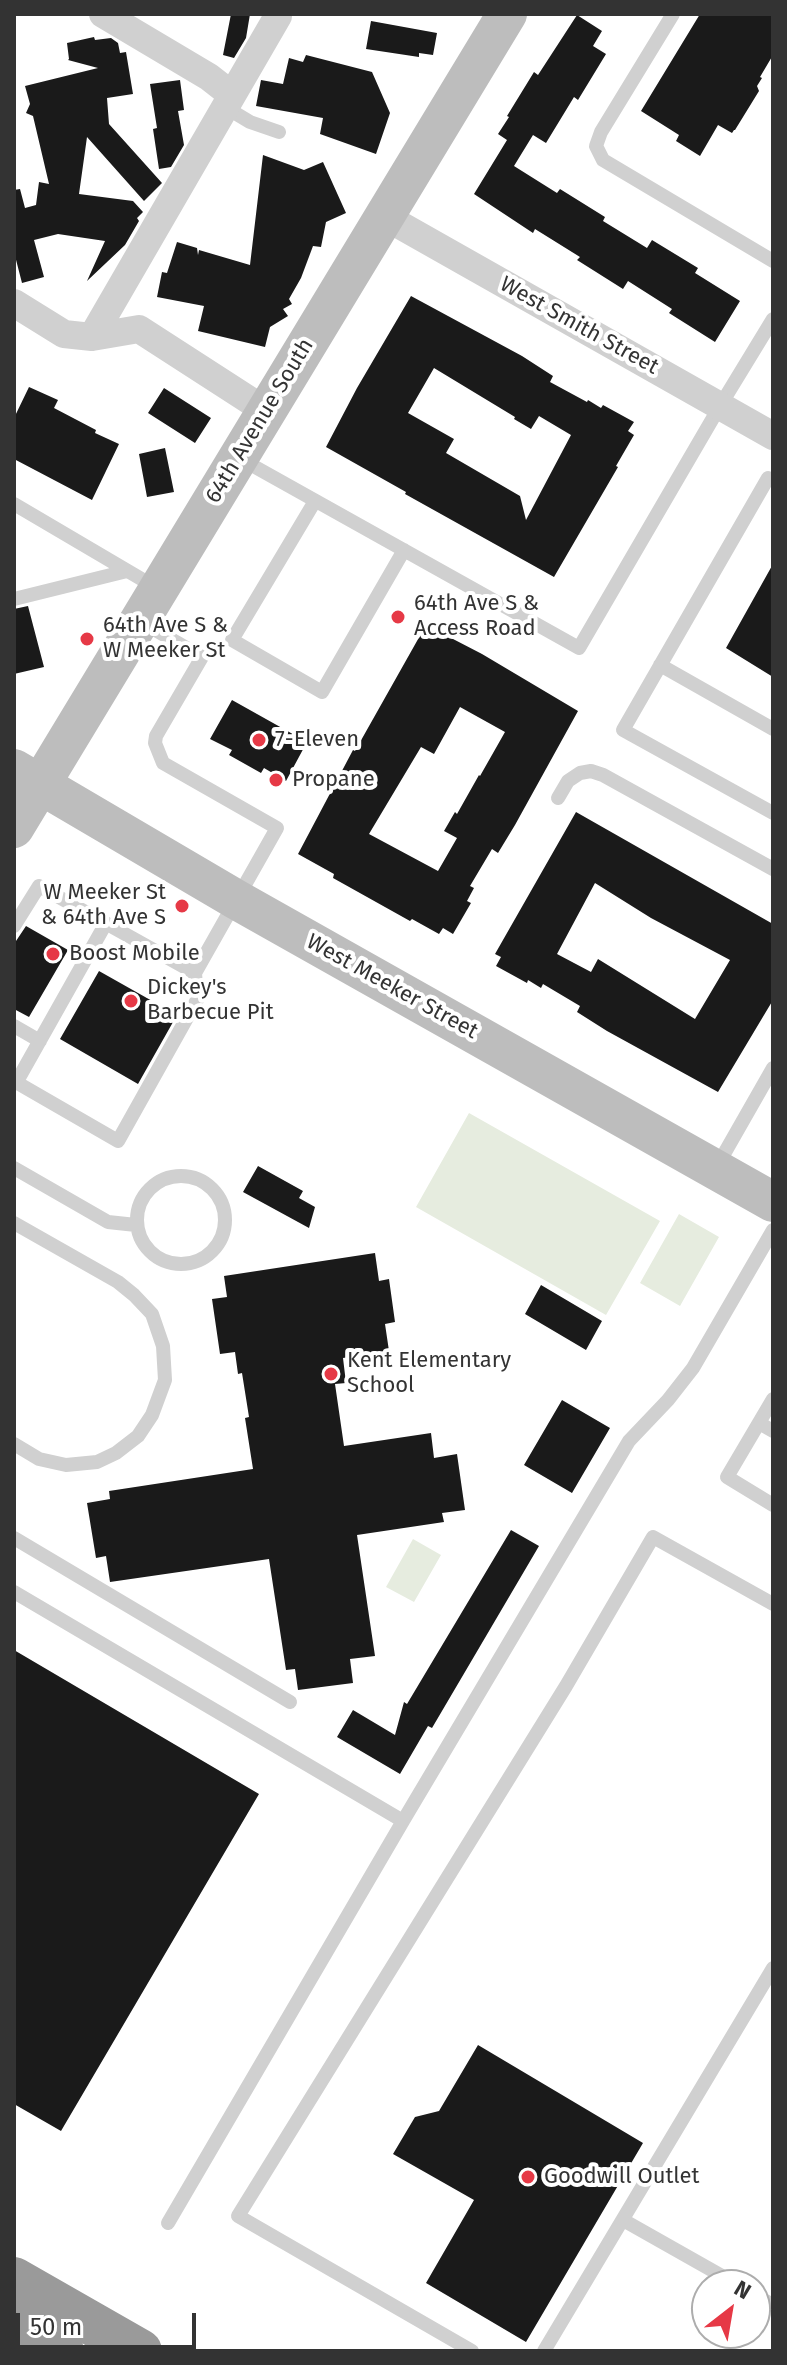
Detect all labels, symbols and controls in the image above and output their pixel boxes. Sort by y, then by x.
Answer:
street label: West Smith Street [495,271,663,381]
street label: 64th Avenue South [200,334,320,508]
place label: 64th Ave S & Access Road [414,591,539,642]
marker: 64th Ave S & Access Road [389,608,407,626]
place label: 64th Ave S & W Meeker St [103,613,228,664]
marker: 64th Ave S & W Meeker St [78,630,96,648]
place label: 7-Eleven [275,727,359,753]
marker: 7-Eleven [250,731,268,749]
place label: Propane [292,767,375,793]
marker: Propane [267,771,285,789]
place label: W Meeker St & 64th Ave S [41,880,166,932]
marker: W Meeker St & 64th Ave S [173,897,191,915]
street label: West Meeker Street [302,929,482,1045]
place label: Boost Mobile [69,941,200,967]
marker: Boost Mobile [44,945,62,963]
place label: Dickey's Barbecue Pit [147,975,274,1026]
marker: Dickey's Barbecue Pit [122,992,140,1010]
place label: Kent Elementary School [347,1348,511,1400]
marker: Kent Elementary School [322,1365,340,1383]
place label: Goodwill Outlet [544,2164,699,2190]
marker: Goodwill Outlet [519,2168,537,2186]
north arrow [691,2269,771,2349]
text: N [729,2274,756,2305]
scale bar [20,2297,200,2347]
text: 50 m [30,2313,82,2341]

